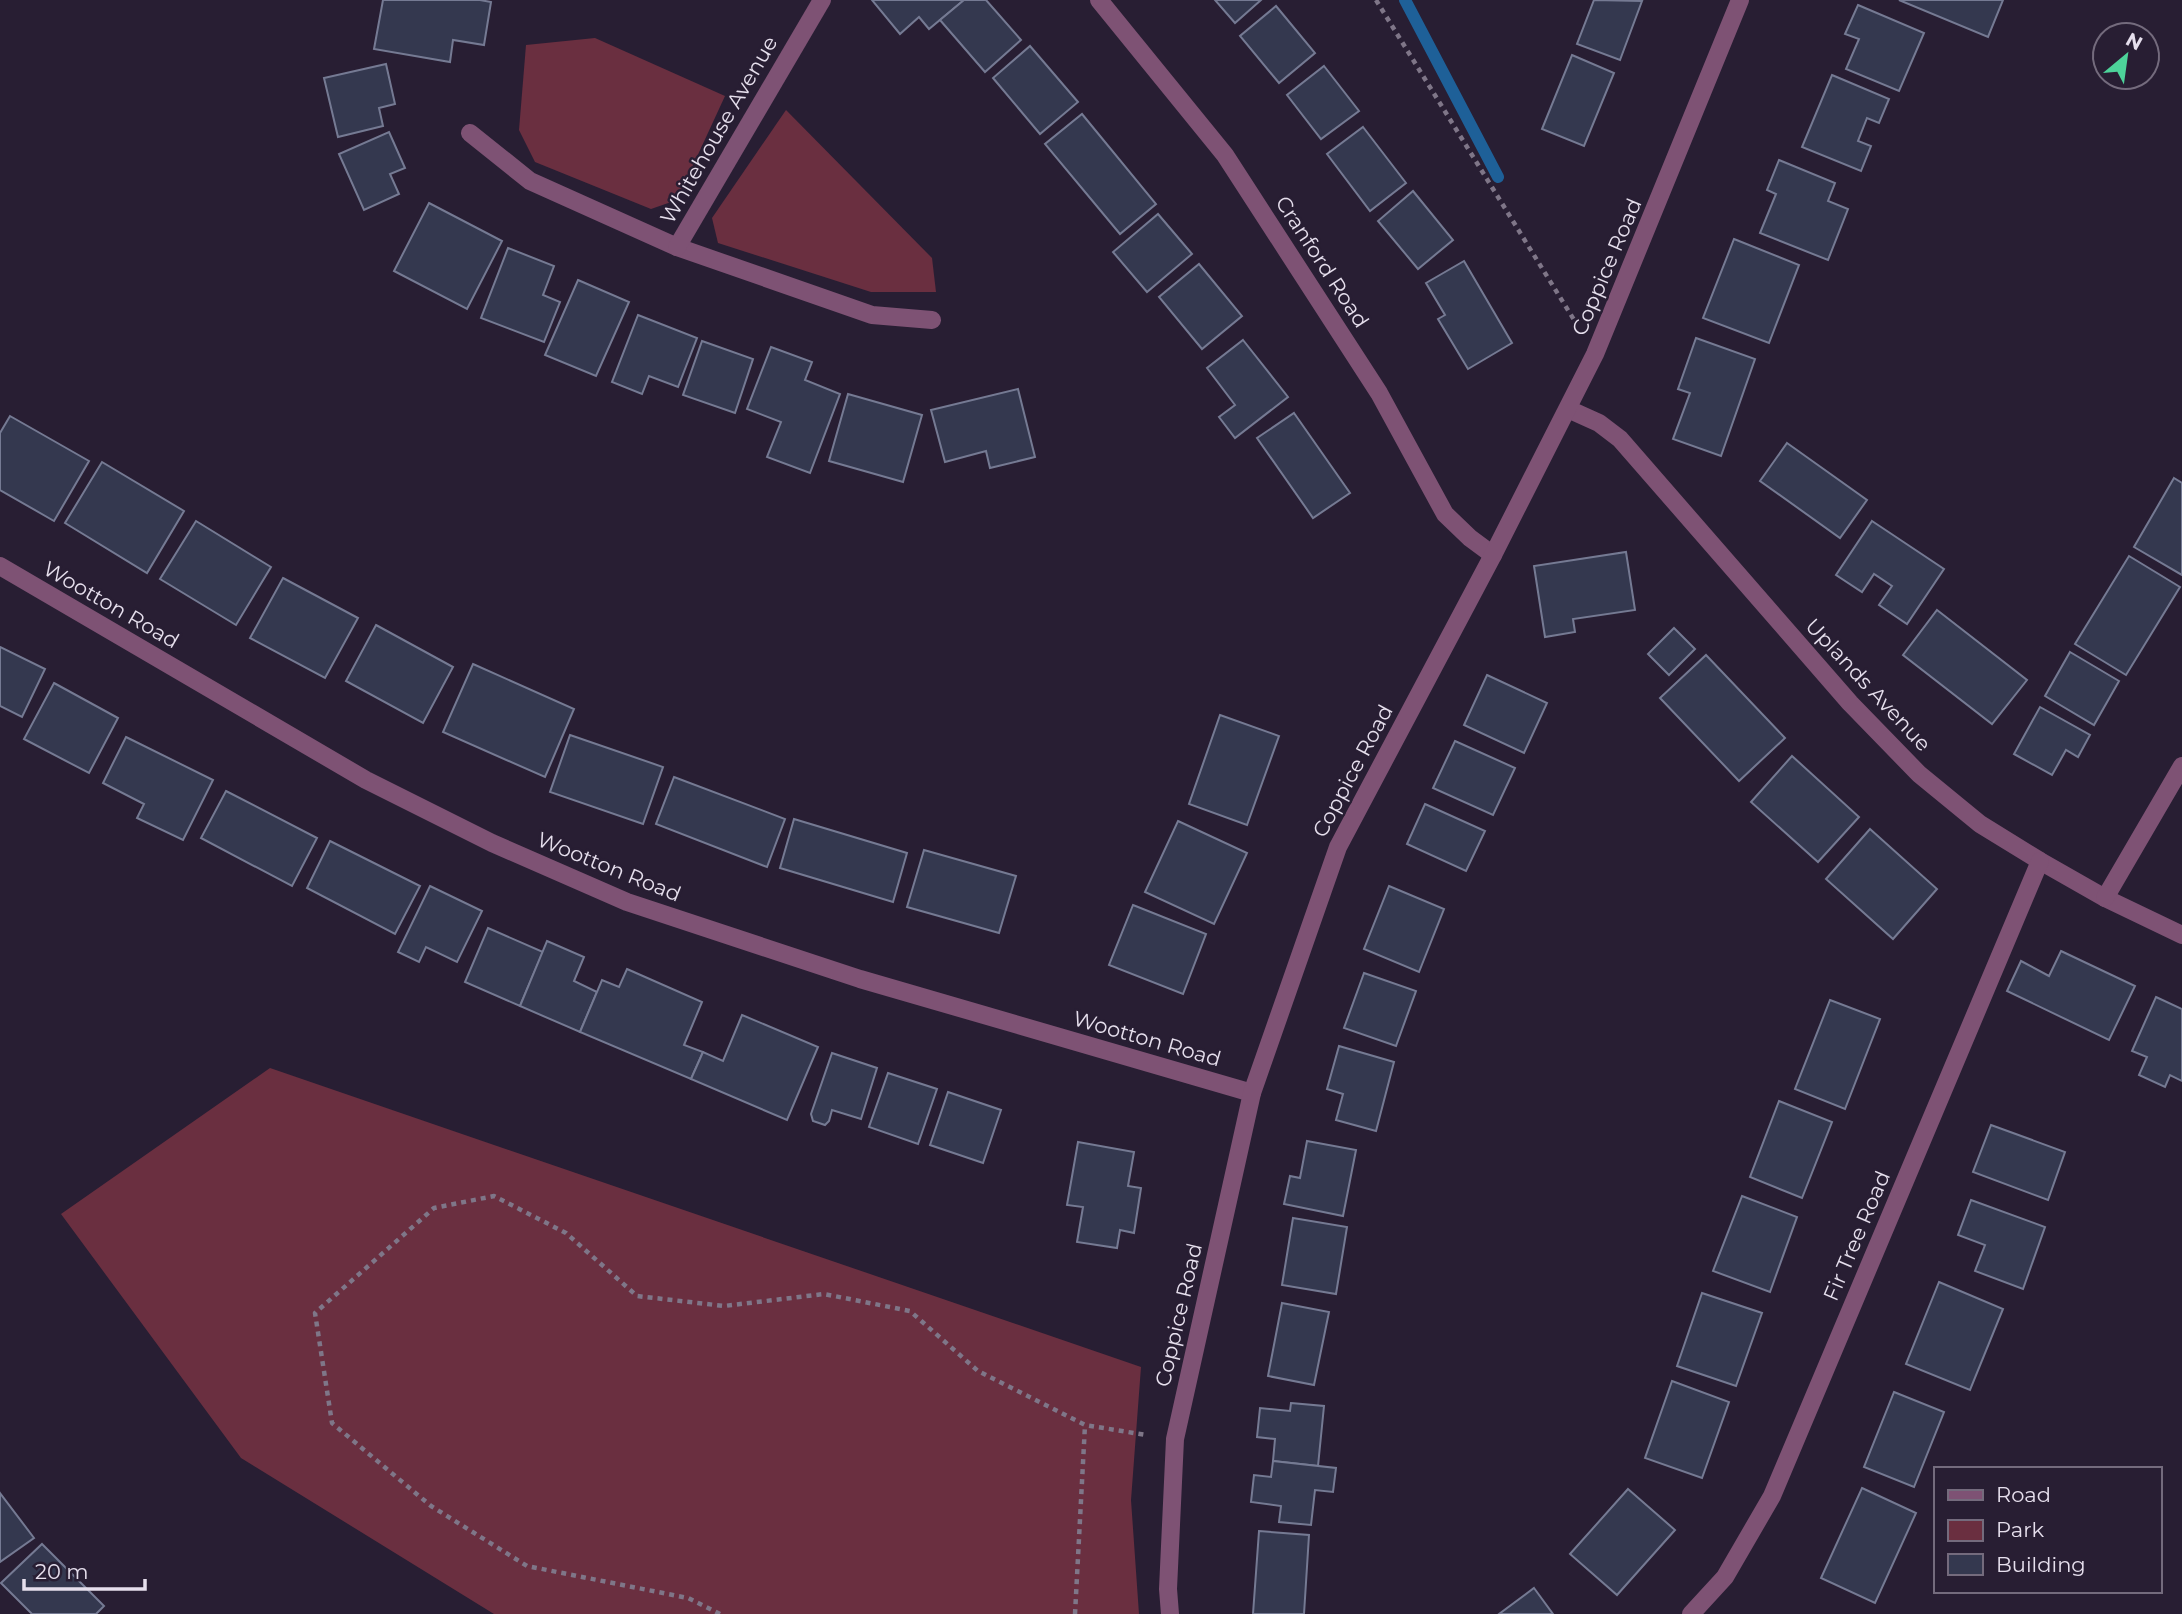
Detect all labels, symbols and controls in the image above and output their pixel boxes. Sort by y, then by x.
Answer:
north arrow [2091,21,2161,91]
text: N [2122,28,2146,55]
street label: Whitehouse Avenue [655,31,783,228]
street label: Cranford Road [1271,191,1374,332]
street label: Coppice Road [1566,195,1647,339]
street label: Wootton Road [39,556,184,654]
street label: Uplands Avenue [1800,613,1936,756]
street label: Coppice Road [1307,700,1398,841]
street label: Wootton Road [534,826,685,907]
street label: Wootton Road [1070,1005,1224,1072]
street label: Fir Tree Road [1818,1167,1895,1304]
street label: Coppice Road [1150,1241,1207,1389]
legend [1934,1467,2161,1593]
text: Road [1996,1482,2051,1507]
text: Park [1996,1517,2044,1542]
scale bar [24,1548,145,1592]
text: Building [1996,1552,2086,1577]
text: 20 m [35,1559,89,1584]

